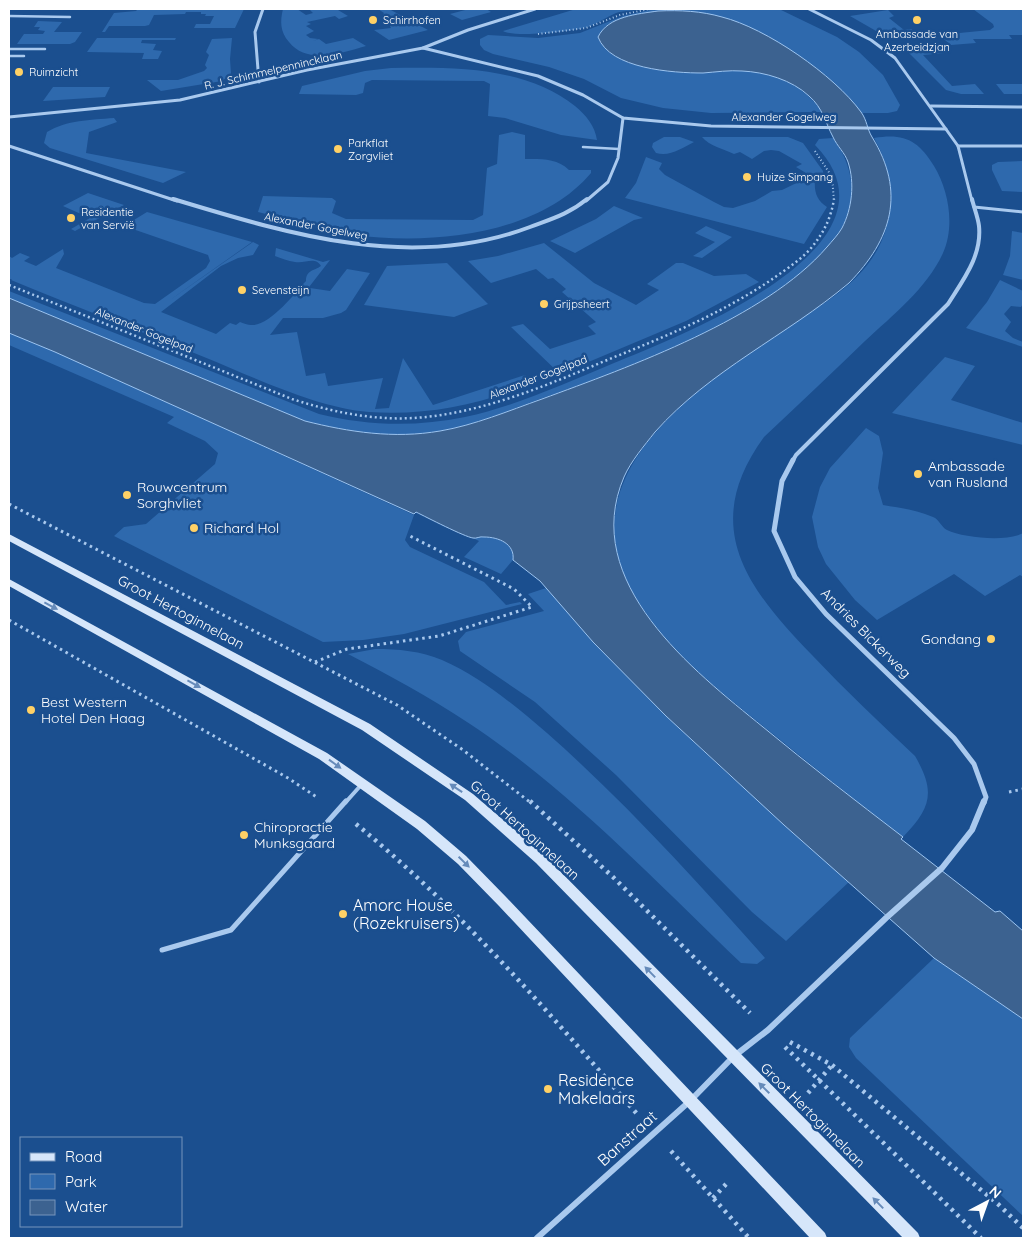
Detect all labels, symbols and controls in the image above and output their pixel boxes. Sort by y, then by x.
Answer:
place label: Schirrhofen [383,13,441,27]
marker: Schirrhofen [367,14,379,26]
marker: Ambassade van Azerbeidzjan [911,14,923,26]
place label: Ambassade van Azerbeidzjan [876,27,958,54]
street label: R. J. Schimmelpennincklaan [203,47,343,93]
place label: Ruimzicht [29,65,78,79]
marker: Ruimzicht [13,66,25,78]
street label: Alexander Gogelweg [732,110,836,124]
place label: Parkflat Zorgvliet [348,136,394,163]
marker: Parkflat Zorgvliet [332,143,344,155]
place label: Huize Simpang [757,170,833,184]
marker: Huize Simpang [741,171,753,183]
place label: Residentie van Servië [81,205,134,232]
street label: Alexander Gogelweg [263,209,369,243]
marker: Residentie van Servië [65,212,77,224]
place label: Sevensteijn [252,283,309,297]
marker: Sevensteijn [236,284,248,296]
place label: Grijpsheert [554,297,610,311]
marker: Grijpsheert [538,298,550,310]
street label: Alexander Gogelpad [93,304,195,356]
street label: Alexander Gogelpad [487,352,589,402]
place label: Ambassade van Rusland [928,457,1008,491]
marker: Ambassade van Rusland [912,468,924,480]
place label: Rouwcentrum Sorghvliet [137,478,227,512]
marker: Rouwcentrum Sorghvliet [121,489,133,501]
place label: Richard Hol [204,519,279,537]
marker: Richard Hol [188,522,200,534]
street label: Groot Hertoginnelaan [114,571,248,653]
street label: Andries Bickerweg [817,584,915,682]
one-way arrow [45,601,58,610]
place label: Gondang [921,630,981,648]
marker: Gondang [985,633,997,645]
one-way arrow [186,680,201,688]
place label: Best Western Hotel Den Haag [41,693,145,727]
marker: Best Western Hotel Den Haag [25,704,37,716]
one-way arrow [328,759,342,769]
street label: Groot Hertoginnelaan [467,776,583,884]
one-way arrow [450,783,463,793]
place label: Chiropractie Munksgaard [254,818,335,852]
marker: Chiropractie Munksgaard [238,829,250,841]
one-way arrow [458,856,470,868]
place label: Amorc House (Rozekruisers) [353,895,459,933]
marker: Amorc House (Rozekruisers) [337,908,349,920]
one-way arrow [644,966,656,978]
street label: Groot Hertoginnelaan [757,1059,869,1171]
place label: Residence Makelaars [558,1070,635,1108]
one-way arrow [758,1082,770,1094]
marker: Residence Makelaars [542,1083,554,1095]
street label: Banstraat [593,1106,661,1170]
legend [20,1137,182,1227]
text: Road [65,1147,102,1166]
text: Park [65,1172,97,1191]
north arrow [962,1177,1012,1227]
text: N [986,1182,1005,1202]
text: Water [65,1197,108,1216]
one-way arrow [872,1198,884,1210]

